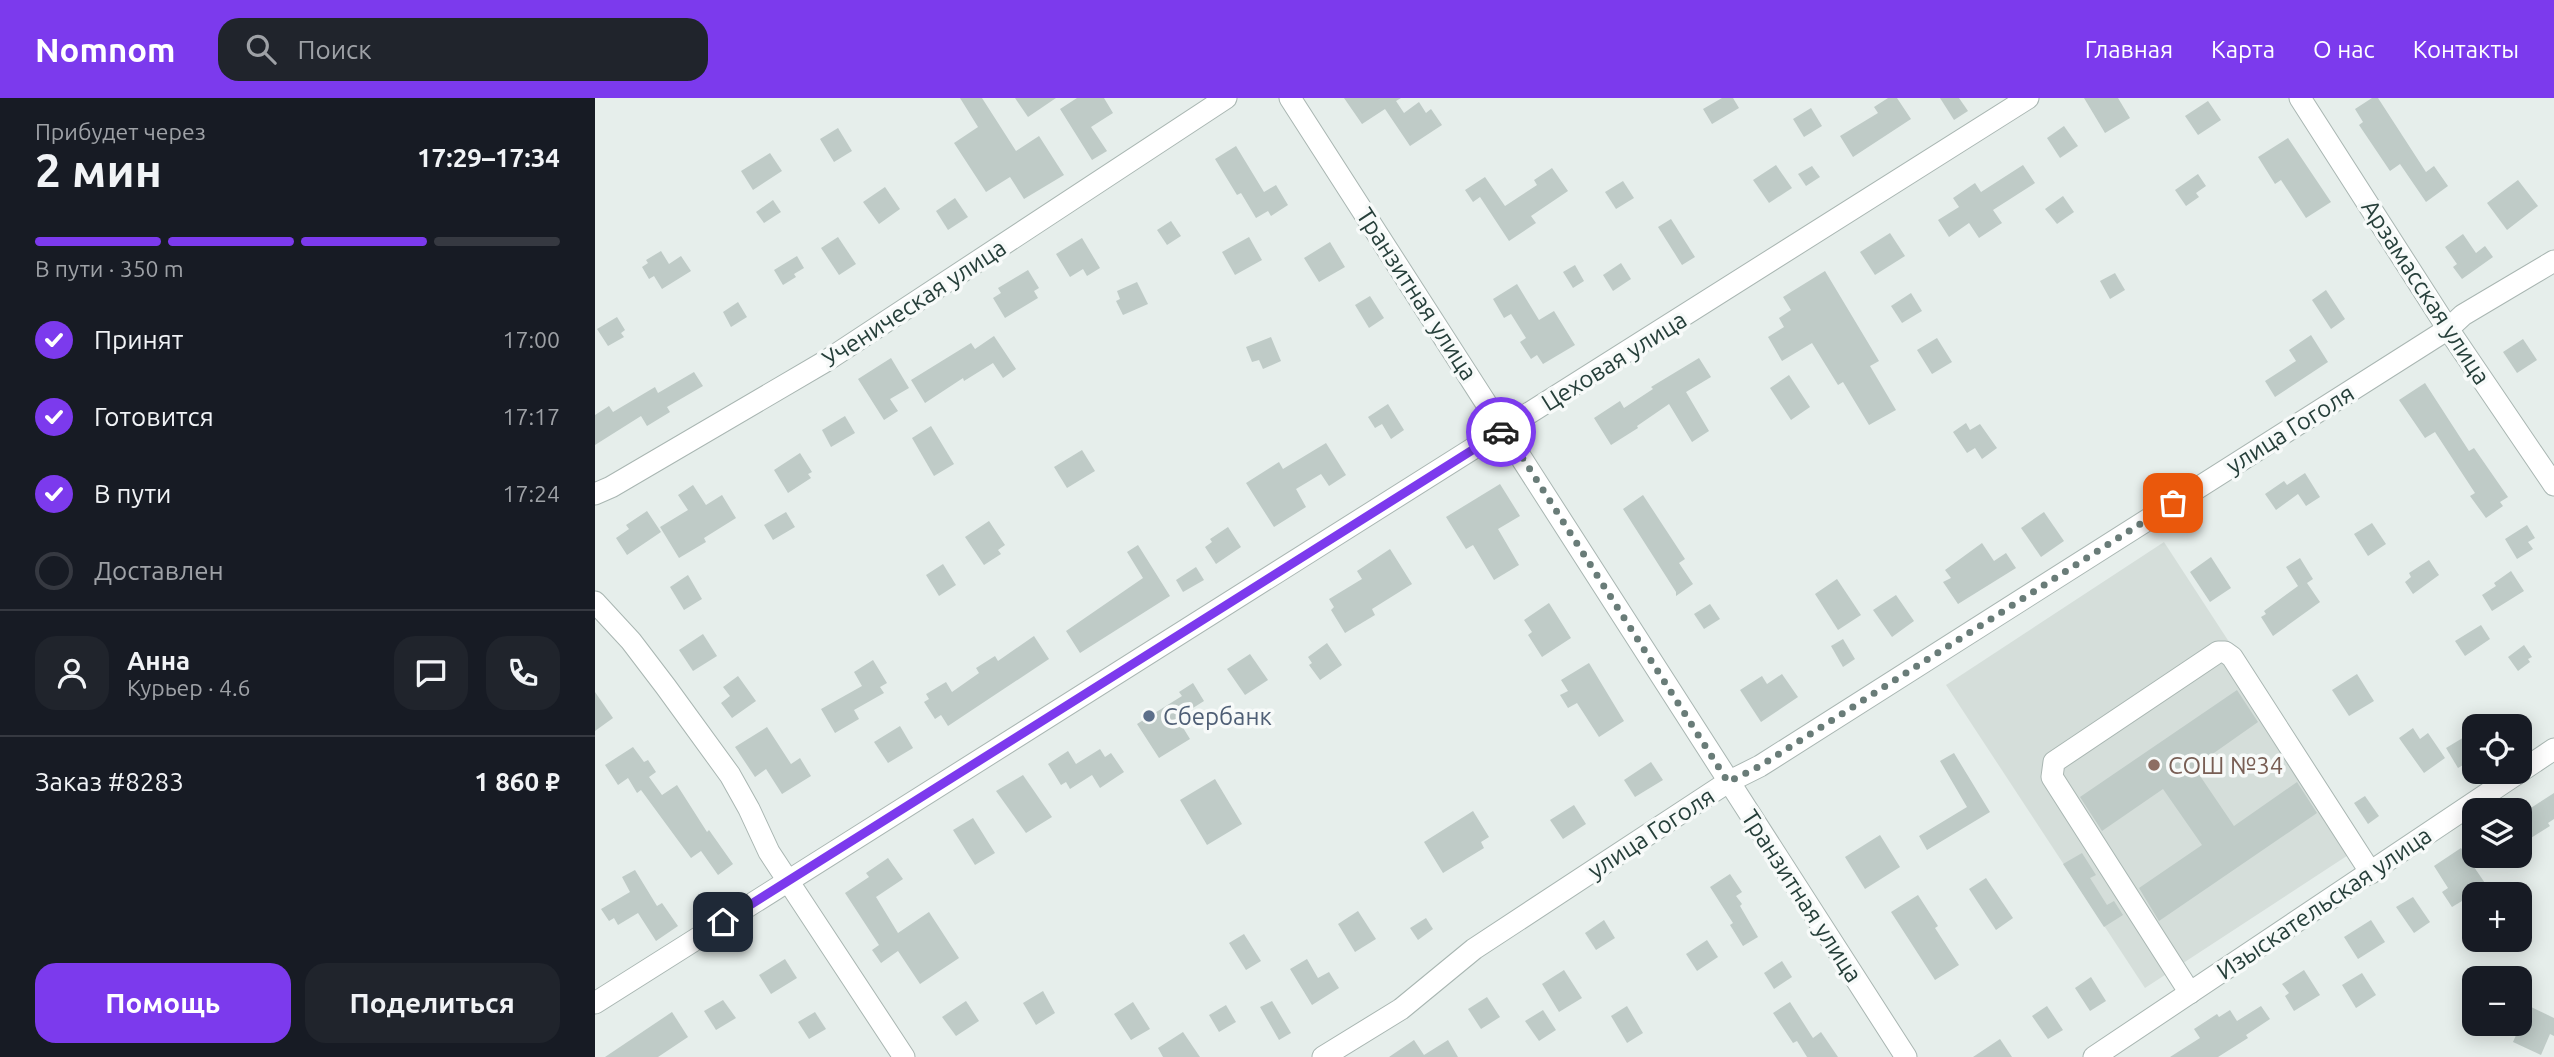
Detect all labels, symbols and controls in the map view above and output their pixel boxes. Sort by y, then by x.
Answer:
search box [218,18,708,81]
icon: search [242,30,280,68]
text: Nomnom [35,31,176,68]
text: Поиск [298,35,372,64]
text: Главная [2085,36,2173,63]
text: Карта [2211,36,2275,63]
text: О нас [2313,36,2375,63]
text: Контакты [2413,36,2519,63]
text: Прибудет через [35,119,206,144]
text: 17:29–17:34 [417,143,560,172]
text: 2 мин [35,144,162,196]
street label: Арзамасская улица [2356,195,2496,389]
street label: Транзитная улица [1351,203,1483,385]
street label: Ученическая улица [817,234,1011,372]
text: В пути · 350 m [35,256,184,281]
street label: Цеховая улица [1537,306,1691,416]
icon: check [35,321,73,359]
text: Принят [94,325,183,354]
text: 17:00 [502,327,560,352]
street label: улица Гоголя [2221,379,2359,479]
courier [1466,397,1536,467]
icon: check [35,398,73,436]
text: Готовится [94,402,214,431]
text: 17:17 [502,404,560,429]
icon: car [1482,413,1520,451]
pin [2143,473,2203,533]
icon: check [35,475,73,513]
text: В пути [94,479,171,508]
text: 17:24 [502,481,560,506]
icon: bag [2154,484,2192,522]
text: Доставлен [94,556,224,585]
button: person [35,636,109,710]
button: chat [394,636,468,710]
button: phone [486,636,560,710]
text: Анна [127,646,190,675]
text: Курьер · 4.6 [127,675,251,700]
place label: Сбербанк [1163,703,1272,730]
marker: Сбербанк [1141,708,1157,724]
map controls [2462,714,2532,1036]
button: locate [2462,714,2532,784]
place label: СОШ №34 [2168,752,2283,779]
marker: СОШ №34 [2146,757,2162,773]
text: Заказ #8283 [35,767,184,796]
text: 1 860 ₽ [474,767,560,796]
street label: улица Гоголя [1583,782,1719,884]
button: layers [2462,798,2532,868]
street label: Транзитная улица [1736,805,1868,987]
street label: Изыскательская улица [2212,821,2436,985]
button: + [2462,882,2532,952]
pin [693,892,753,952]
icon: home [704,903,742,941]
button: Помощь [35,963,291,1043]
button: Поделиться [305,963,560,1043]
button: − [2462,966,2532,1036]

